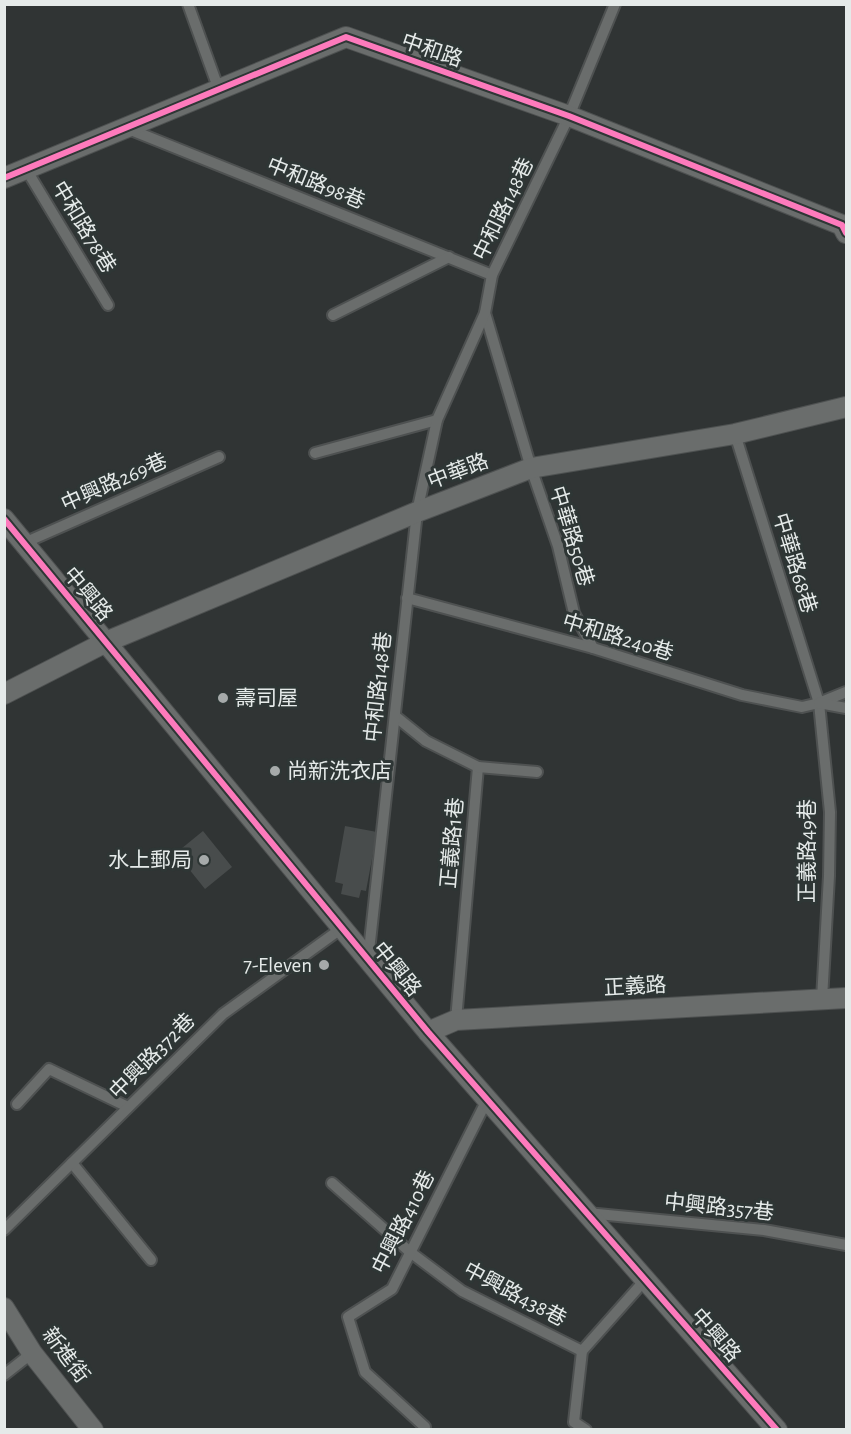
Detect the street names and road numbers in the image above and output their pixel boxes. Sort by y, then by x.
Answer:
street label: 中和路 [399,29,465,71]
street label: 中和路98巷 [264,153,368,213]
street label: 中和路148巷 [469,154,537,264]
street label: 中和路78巷 [48,177,120,277]
street label: 中興路269巷 [58,449,170,515]
street label: 中華路 [425,449,491,493]
street label: 中華路50巷 [546,483,598,589]
street label: 中華路68巷 [769,510,821,616]
street label: 中興路 [59,563,117,625]
street label: 中和路240巷 [560,610,676,664]
street label: 中和路148巷 [361,631,395,743]
street label: 正義路1巷 [437,797,467,889]
street label: 正義路49巷 [796,799,818,903]
street label: 中興路 [369,938,425,1000]
street label: 正義路 [603,973,667,999]
street label: 中興路372巷 [105,1009,199,1103]
street label: 中興路410巷 [368,1167,438,1277]
street label: 中興路357巷 [663,1190,775,1224]
street label: 中興路438巷 [460,1258,570,1330]
street label: 中興路 [687,1304,745,1366]
street label: 新進街 [38,1323,94,1387]

